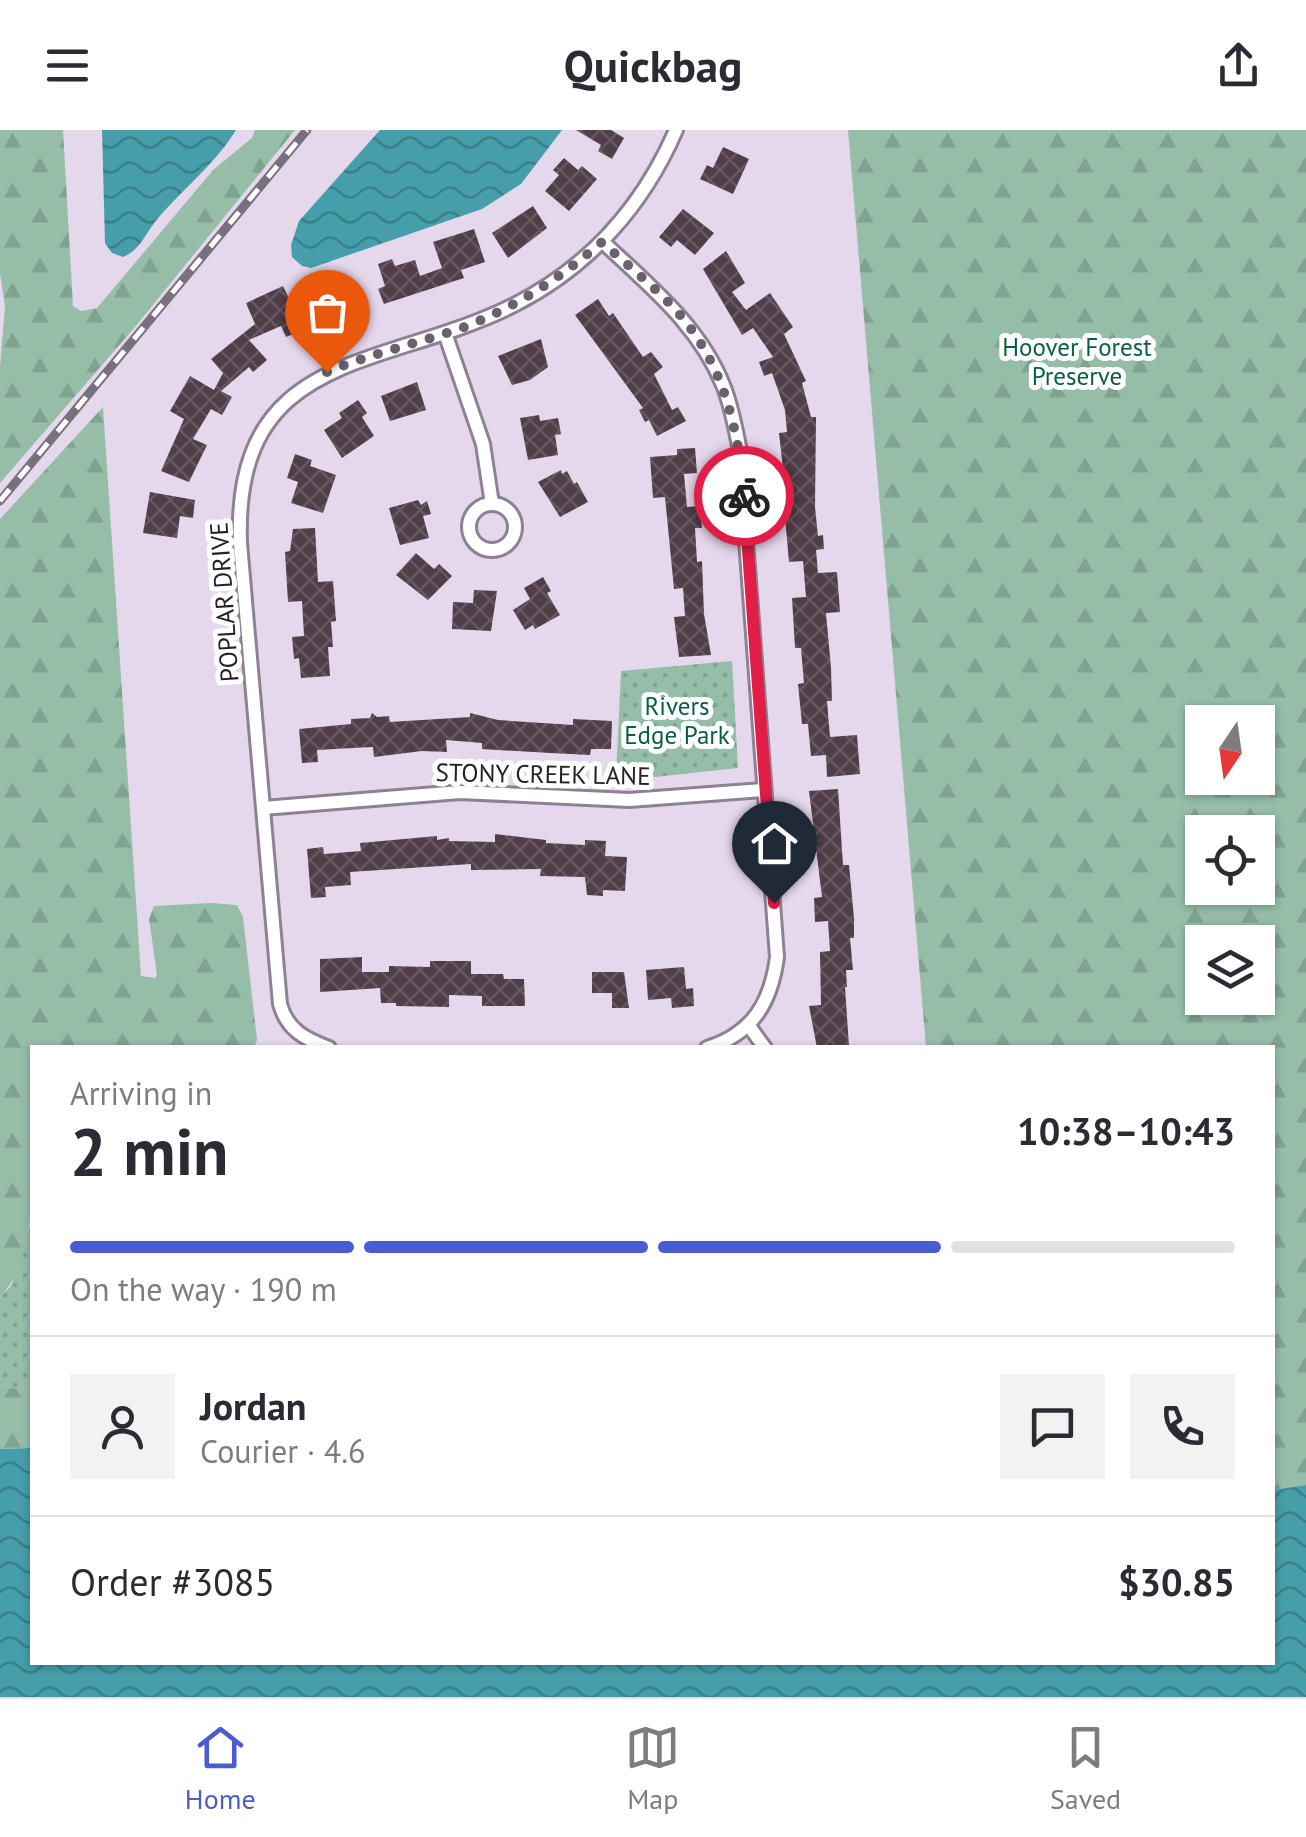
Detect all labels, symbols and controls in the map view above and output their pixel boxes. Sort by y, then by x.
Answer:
text: Quickbag [564,36,742,94]
icon: menu [40,38,95,93]
icon: share [1211,38,1266,93]
pin [285,270,370,373]
icon: bag [300,285,355,340]
park label: Hoover Forest Preserve [1002,331,1152,392]
courier [694,446,794,546]
icon: bike [717,469,772,524]
street label: POPLAR DRIVE [202,521,246,683]
park label: Rivers Edge Park [624,690,730,751]
north arrow [1185,705,1275,795]
map controls [1185,705,1275,1015]
street label: STONY CREEK LANE [435,756,651,792]
pin [732,801,817,904]
button: locate [1185,815,1275,905]
icon: home [747,816,802,871]
button: layers [1185,925,1275,1015]
text: Arriving in [70,1072,212,1114]
text: 10:38–10:43 [1017,1106,1235,1155]
text: 2 min [70,1109,229,1193]
text: On the way · 190 m [70,1268,337,1310]
button: person [70,1374,175,1479]
button: chat [1000,1374,1105,1479]
button: phone [1130,1374,1235,1479]
text: Jordan [200,1381,306,1430]
text: Courier · 4.6 [200,1430,366,1472]
text: Order #3085 [70,1557,275,1606]
text: $30.85 [1118,1557,1235,1606]
tab: Home [185,1720,256,1817]
tab: Map [625,1720,680,1817]
tab: Saved [1050,1720,1121,1817]

